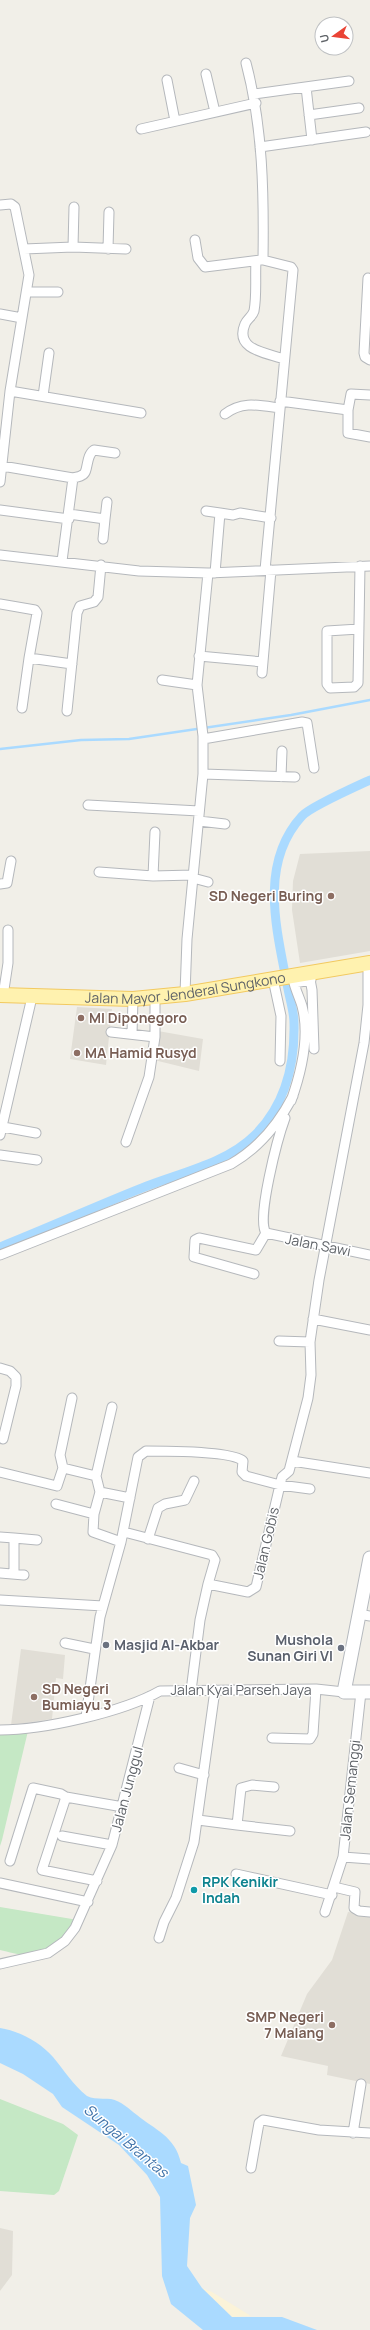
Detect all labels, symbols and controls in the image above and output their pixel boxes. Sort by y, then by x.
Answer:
north arrow [314,16,354,56]
text: U [316,33,332,44]
place label: SD Negeri Buring [209,886,323,905]
marker: SD Negeri Buring [326,891,336,901]
street label: Jalan Mayor Jenderal Sungkono [85,967,287,1008]
place label: MI Diponegoro [89,1008,187,1027]
marker: MI Diponegoro [76,1013,86,1023]
place label: MA Hamid Rusyd [85,1043,197,1062]
marker: MA Hamid Rusyd [72,1048,82,1058]
street label: Jalan Sawi [284,1229,353,1260]
street label: Jalan Gobis [248,1505,283,1581]
place label: Mushola Sunan Giri VI [247,1630,333,1665]
place label: Masjid Al-Akbar [114,1635,220,1654]
marker: Masjid Al-Akbar [101,1640,111,1650]
marker: Mushola Sunan Giri VI [336,1643,346,1653]
place label: SD Negeri Bumiayu 3 [42,1679,111,1714]
street label: Jalan Kyai Parseh Jaya [170,1680,312,1699]
marker: SD Negeri Bumiayu 3 [29,1692,39,1702]
street label: Jalan Semanggi [335,1739,364,1841]
street label: Jalan Junggul [106,1744,147,1834]
place label: RPK Kenikir Indah [202,1872,279,1907]
marker: RPK Kenikir Indah [189,1885,199,1895]
place label: SMP Negeri 7 Malang [246,2007,324,2042]
marker: SMP Negeri 7 Malang [327,2020,337,2030]
water label: Sungai Brantas [80,2099,174,2183]

